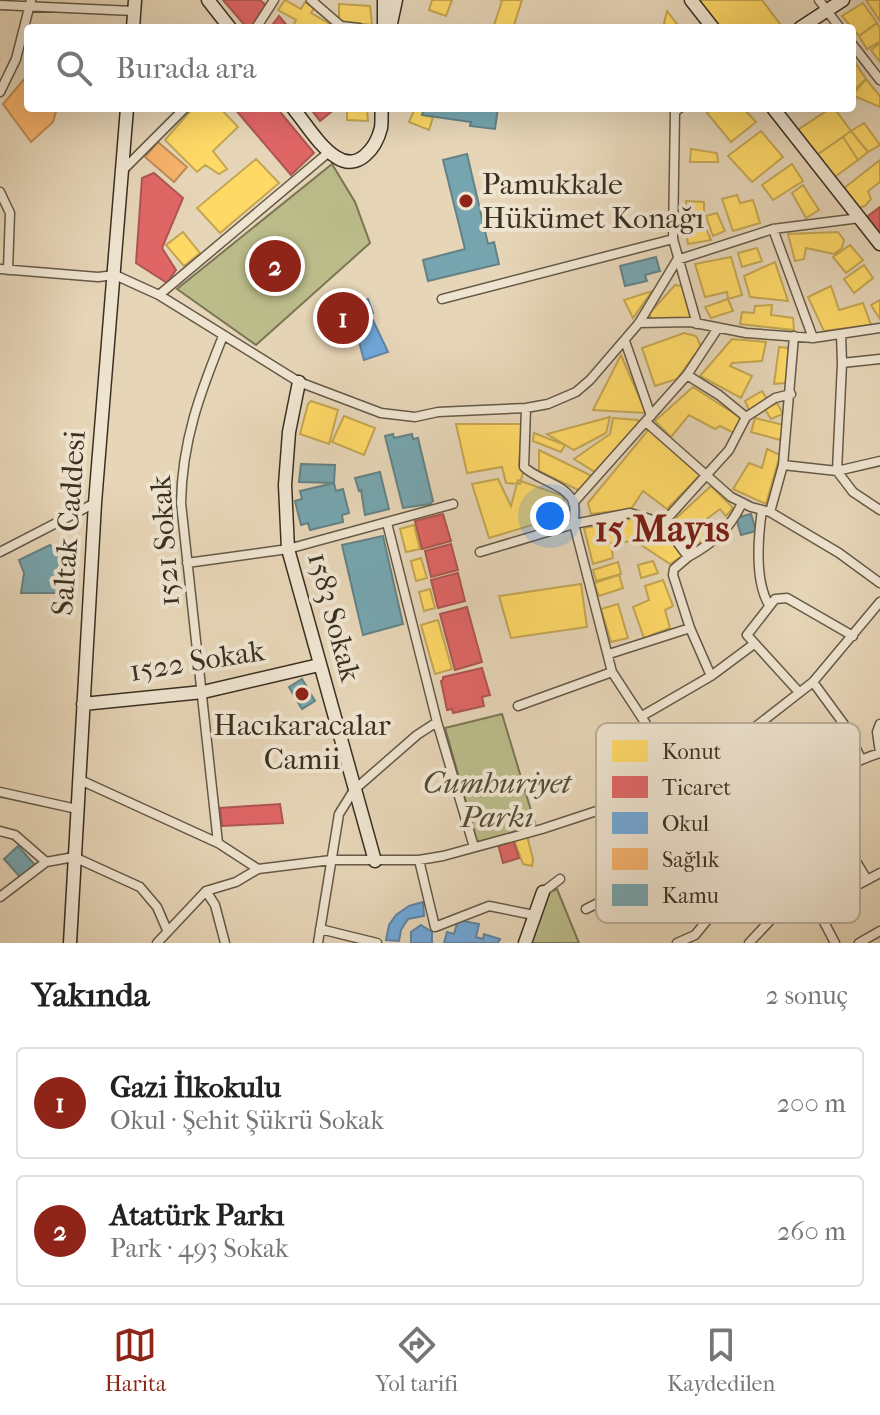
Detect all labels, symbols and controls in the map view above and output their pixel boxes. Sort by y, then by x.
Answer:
search box [24,24,856,112]
icon: search [52,46,96,90]
text: Burada ara [116,51,256,86]
place label: Pamukkale Hükümet Konağı [482,167,704,236]
marker: Pamukkale Hükümet Konağı [457,192,475,210]
pin: 2 [249,236,301,296]
pin: 1 [317,288,369,348]
street label: Saltak Caddesi [45,429,93,617]
street label: 1521 Sokak [143,474,187,608]
your location [530,496,570,536]
district label: 15 Mayıs [594,506,730,551]
street label: 1583 Sokak [300,548,368,686]
street label: 1522 Sokak [127,633,267,689]
marker: Hacıkaracalar Camii [293,685,311,703]
place label: Hacıkaracalar Camii [213,708,391,777]
legend [596,723,860,923]
text: Konut [662,739,722,765]
park label: Cumhuriyet Parkı [423,766,573,835]
text: Ticaret [662,775,731,801]
text: Okul [662,811,709,837]
text: Sağlık [662,847,720,873]
text: Kamu [662,883,719,909]
text: Yakında [32,975,150,1015]
text: 2 sonuç [766,980,848,1011]
text: Gazi İlkokulu [110,1070,281,1105]
text: 1 [55,1088,65,1119]
text: 200 m [777,1088,846,1119]
text: Okul · Şehit Şükrü Sokak [110,1105,384,1136]
text: Atatürk Parkı [110,1198,284,1233]
text: 2 [53,1216,67,1247]
text: 260 m [777,1216,846,1247]
text: Park · 493 Sokak [110,1233,288,1264]
tab: Harita [105,1323,166,1397]
tab: Yol tarifi [376,1323,458,1397]
tab: Kaydedilen [667,1323,775,1397]

